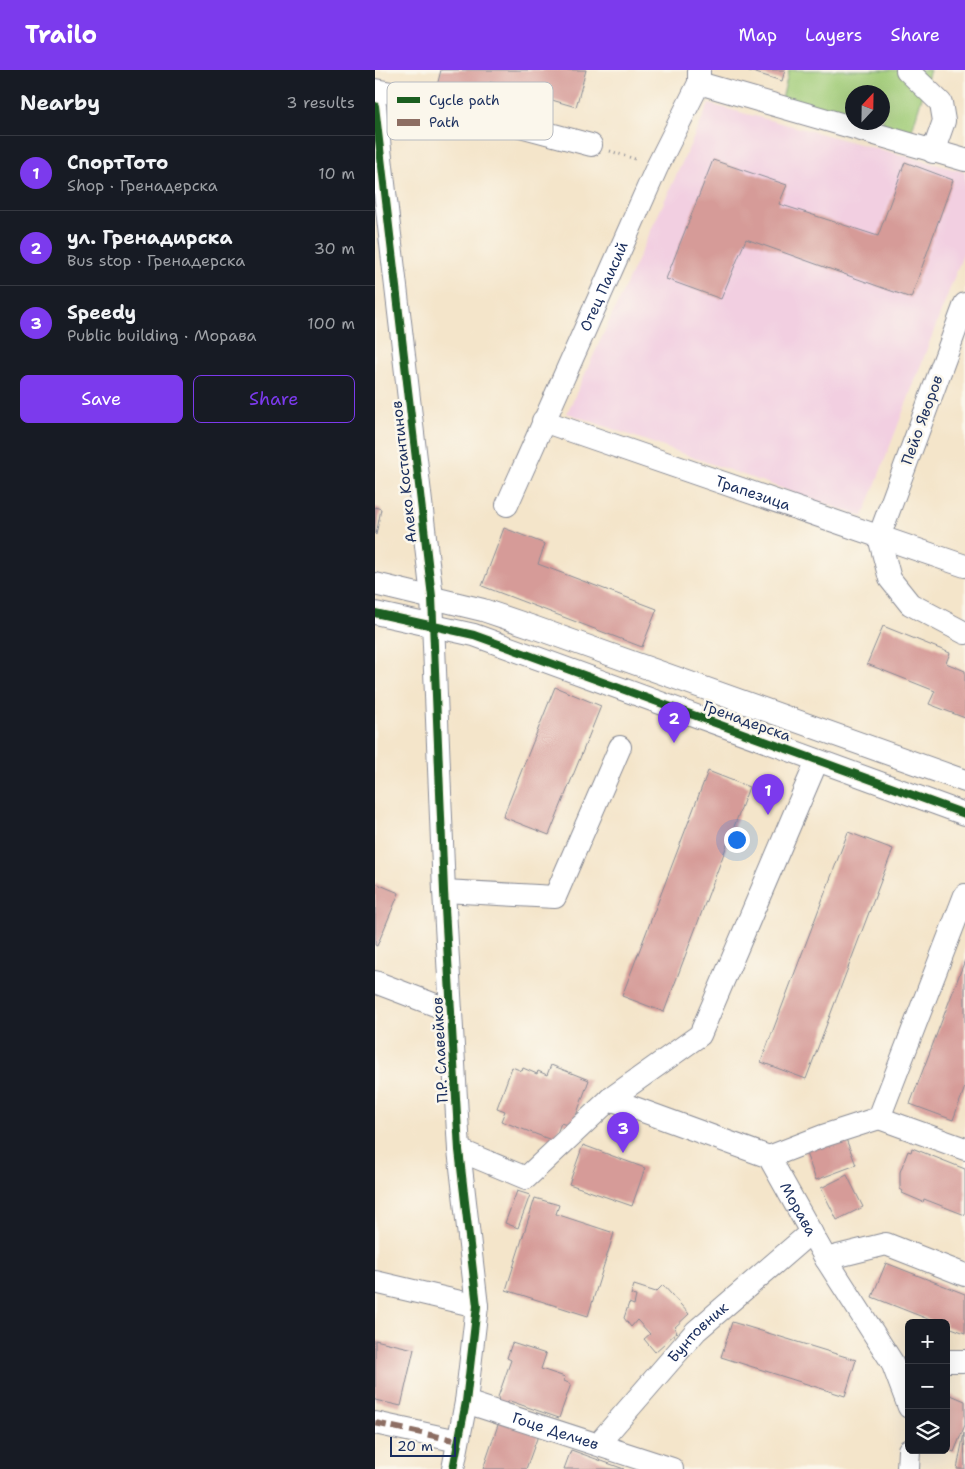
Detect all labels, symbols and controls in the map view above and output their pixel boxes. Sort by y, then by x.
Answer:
text: Trailo [25,19,97,51]
text: Map [739,23,777,47]
text: Layers [805,23,862,47]
text: Share [890,23,940,47]
legend [387,82,553,140]
north arrow [845,85,890,130]
text: Nearby [20,89,100,117]
text: Cycle path [429,91,500,109]
text: 3 results [286,92,355,113]
text: Path [429,113,460,131]
text: СпортТото [67,150,168,175]
text: 1 [32,163,40,184]
text: 10 m [318,163,355,184]
text: Shop · Гренадерска [67,175,218,196]
text: ул. Гренадирска [67,225,232,250]
text: 2 [30,238,42,259]
text: 30 m [314,238,355,259]
street label: Отец Паисий [575,238,633,335]
text: Bus stop · Гренадерска [67,250,245,271]
text: Speedy [67,300,136,325]
text: 3 [30,313,42,334]
text: 100 m [307,313,355,334]
text: Public building · Морава [67,325,257,346]
street label: Пейо Яворов [897,372,947,467]
button: Save [20,375,183,423]
button: Share [193,375,355,423]
street label: Алеко Костантинов [387,400,421,544]
street label: Трапезица [713,471,794,516]
street label: Гренадерска [700,696,794,746]
pin: 2 [658,702,690,743]
pin: 1 [752,774,784,815]
your location [724,827,750,853]
street label: П.Р. Славейков [427,997,453,1103]
pin: 3 [607,1112,639,1153]
street label: Морава [775,1179,822,1240]
street label: Бунтовник [663,1298,732,1367]
map controls [905,1319,950,1454]
button: + [905,1319,950,1364]
button: − [905,1364,950,1409]
street label: Гоце Делчев [510,1408,601,1454]
button: layers [905,1409,950,1454]
scale bar [390,1434,456,1457]
text: 20 m [397,1437,433,1455]

